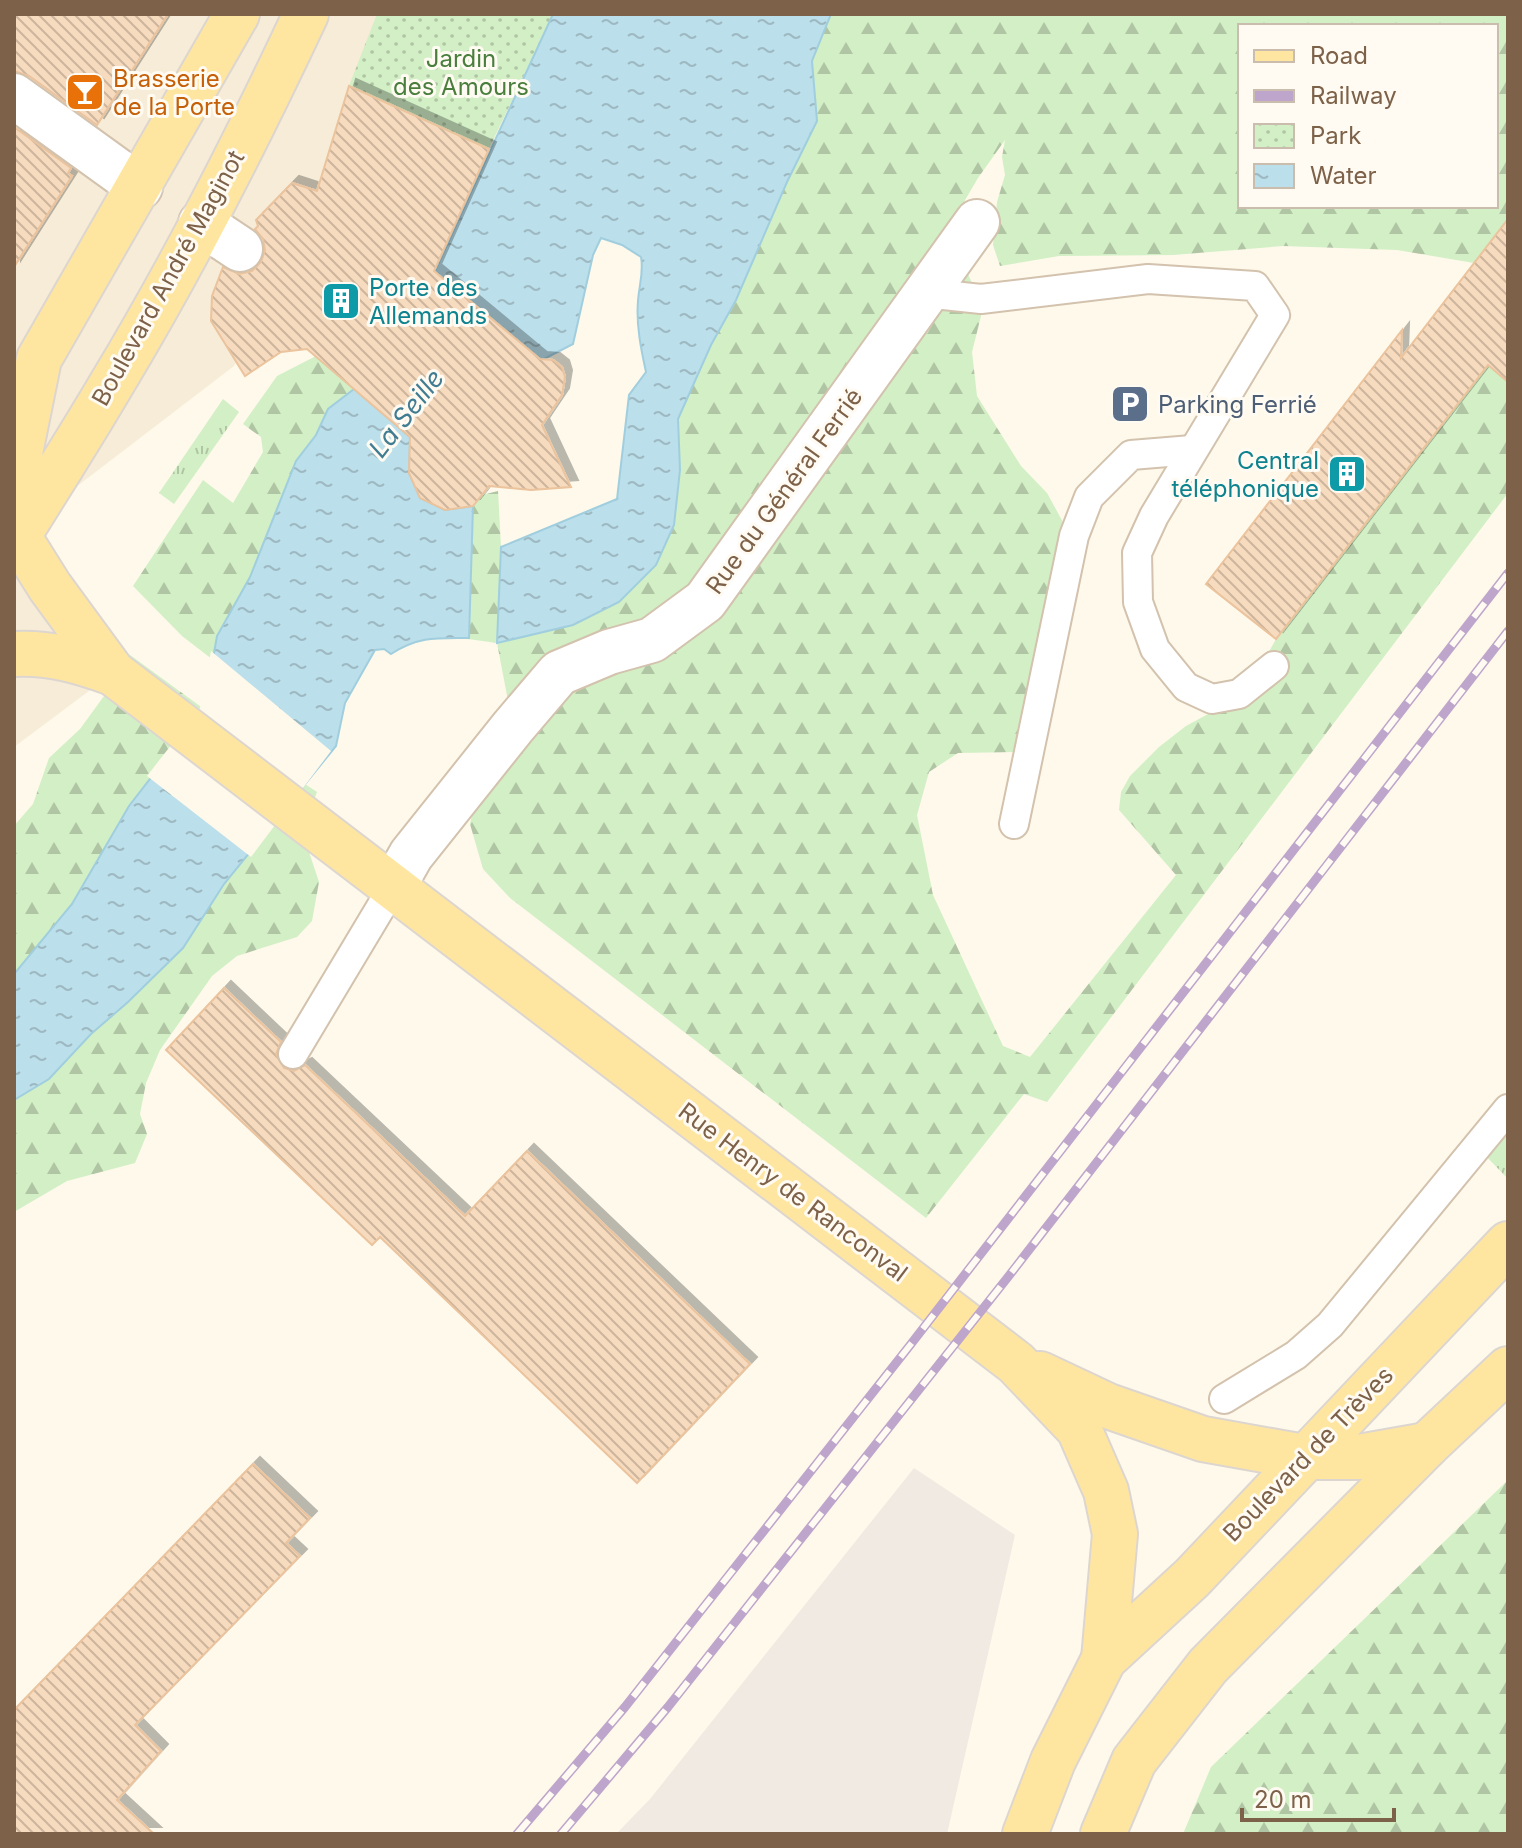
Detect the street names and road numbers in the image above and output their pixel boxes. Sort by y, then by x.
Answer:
street label: Boulevard André Maginot [86,145,250,411]
street label: Rue du Général Ferrié [700,383,868,599]
street label: Rue Henry de Ranconval [673,1096,913,1288]
street label: Boulevard de Trèves [1217,1360,1399,1548]

